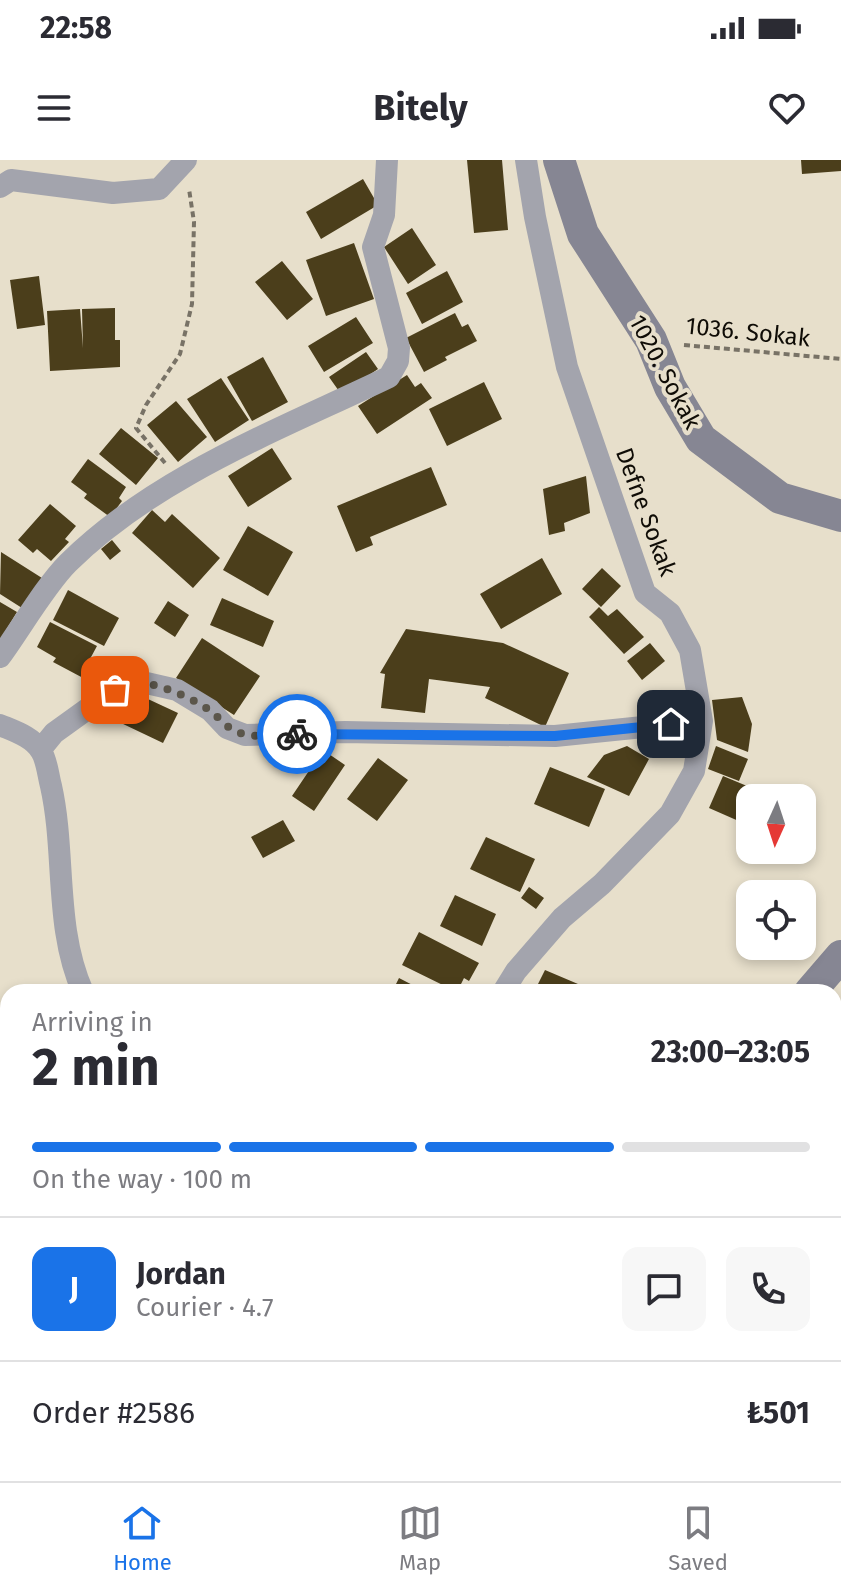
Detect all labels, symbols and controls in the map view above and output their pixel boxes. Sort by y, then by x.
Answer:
text: 22:58 [40,10,112,46]
icon: menu [32,86,76,130]
text: Bitely [373,86,468,130]
icon: heart [765,86,809,130]
street label: 1020. Sokak [623,310,707,434]
street label: 1036. Sokak [684,312,812,353]
street label: Defne Sokak [610,444,682,581]
pin [81,656,149,724]
icon: bag [93,668,137,712]
pin [637,690,705,758]
courier [257,694,337,774]
icon: home [649,702,693,746]
icon: bike [275,712,319,756]
north arrow [736,784,816,864]
map controls [736,784,816,960]
button: locate [736,880,816,960]
text: Arriving in [32,1007,153,1038]
text: 23:00–23:05 [651,1034,810,1070]
text: 2 min [32,1036,160,1099]
text: On the way · 100 m [32,1164,252,1195]
button: chat [622,1247,706,1331]
button: phone [726,1247,810,1331]
text: Jordan [136,1256,226,1292]
text: J [69,1271,79,1307]
text: Courier · 4.7 [136,1292,274,1323]
text: Order #2586 [32,1395,195,1431]
text: ₺501 [746,1395,810,1431]
tab: Home [113,1501,172,1576]
tab: Map [398,1501,442,1576]
tab: Saved [668,1501,728,1576]

